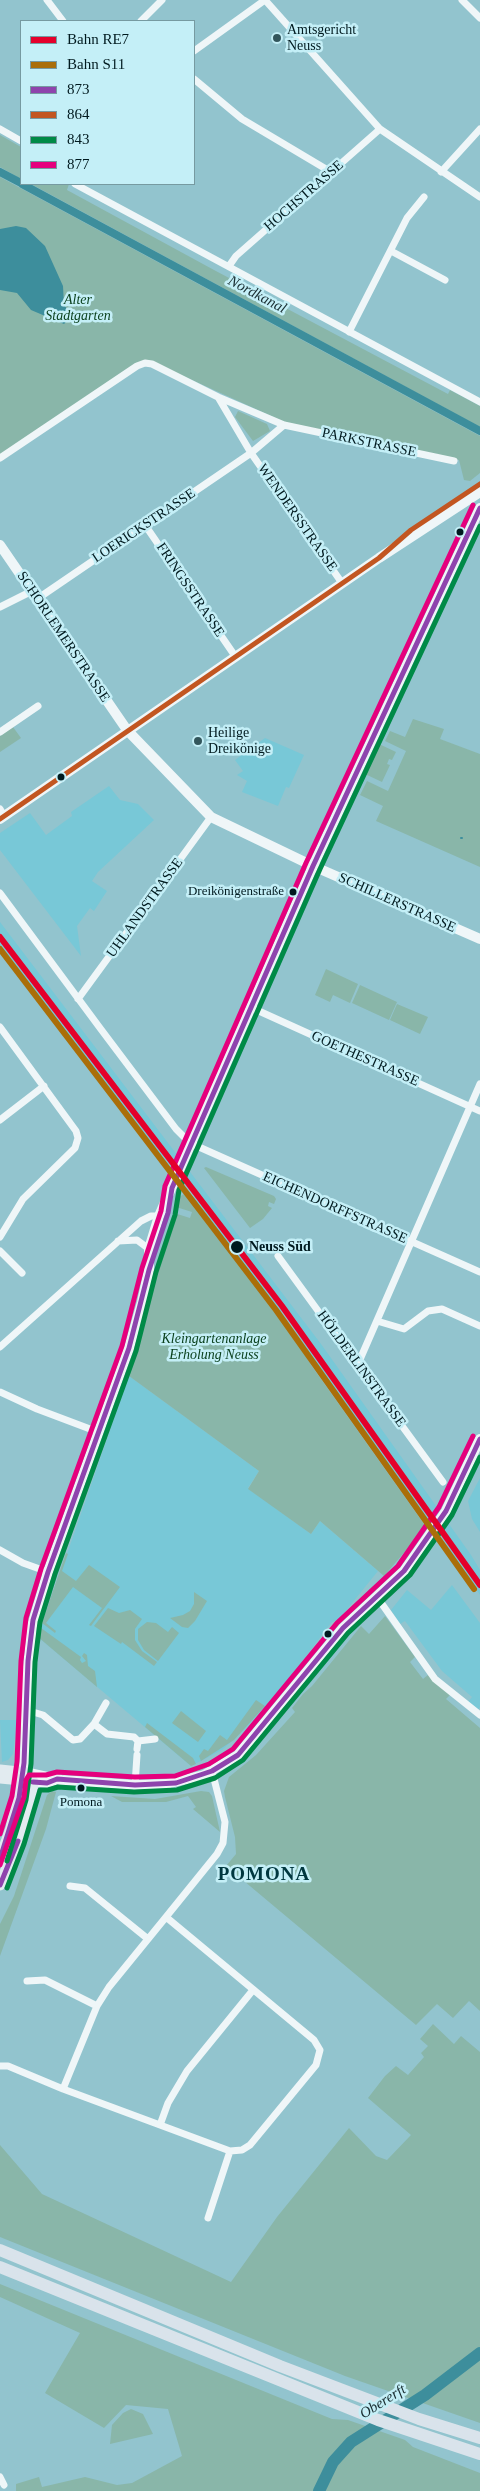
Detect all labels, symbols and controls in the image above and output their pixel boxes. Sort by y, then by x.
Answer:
legend [20,20,195,185]
place label: Amtsgericht Neuss [287,22,356,54]
text: Bahn RE7 [67,31,129,47]
marker: Amtsgericht Neuss [271,32,283,44]
text: Bahn S11 [67,56,125,72]
text: 873 [67,81,90,97]
text: 864 [67,106,90,122]
text: 843 [67,131,90,147]
text: 877 [67,156,90,172]
street label: HOCHSTRASSE [261,157,347,235]
water label: Nordkanal [225,272,289,318]
park label: Alter Stadtgarten [45,292,111,324]
street label: PARKSTRASSE [320,425,418,461]
street label: WENDERSSTRASSE [254,461,340,575]
street label: LOERICKSTRASSE [89,485,199,567]
unlabelled marker [455,527,465,537]
street label: FRINGSSTRASSE [152,540,228,640]
street label: SCHORLEMERSTRASSE [13,568,113,706]
place label: Heilige Dreikönige [208,725,271,758]
marker: Heilige Dreikönige [192,735,204,747]
unlabelled marker [56,772,66,782]
street label: UHLANDSTRASSE [103,855,187,961]
street label: SCHILLERSTRASSE [336,870,458,936]
place label: Dreikönigenstraße [188,884,284,900]
marker: Dreikönigenstraße [288,887,298,897]
street label: GOETHESTRASSE [309,1028,421,1090]
street label: EICHENDORFFSTRASSE [260,1169,410,1247]
marker: Neuss Süd [229,1239,245,1255]
place label: Neuss Süd [249,1239,311,1255]
street label: HÖLDERLINSTRASSE [313,1307,409,1431]
park label: Kleingartenanlage Erholung Neuss [162,1331,266,1364]
unlabelled marker [323,1629,333,1639]
marker: Pomona [76,1783,86,1793]
place label: Pomona [60,1795,102,1811]
district label: POMONA [217,1864,311,1886]
water label: Obererft [357,2381,409,2423]

